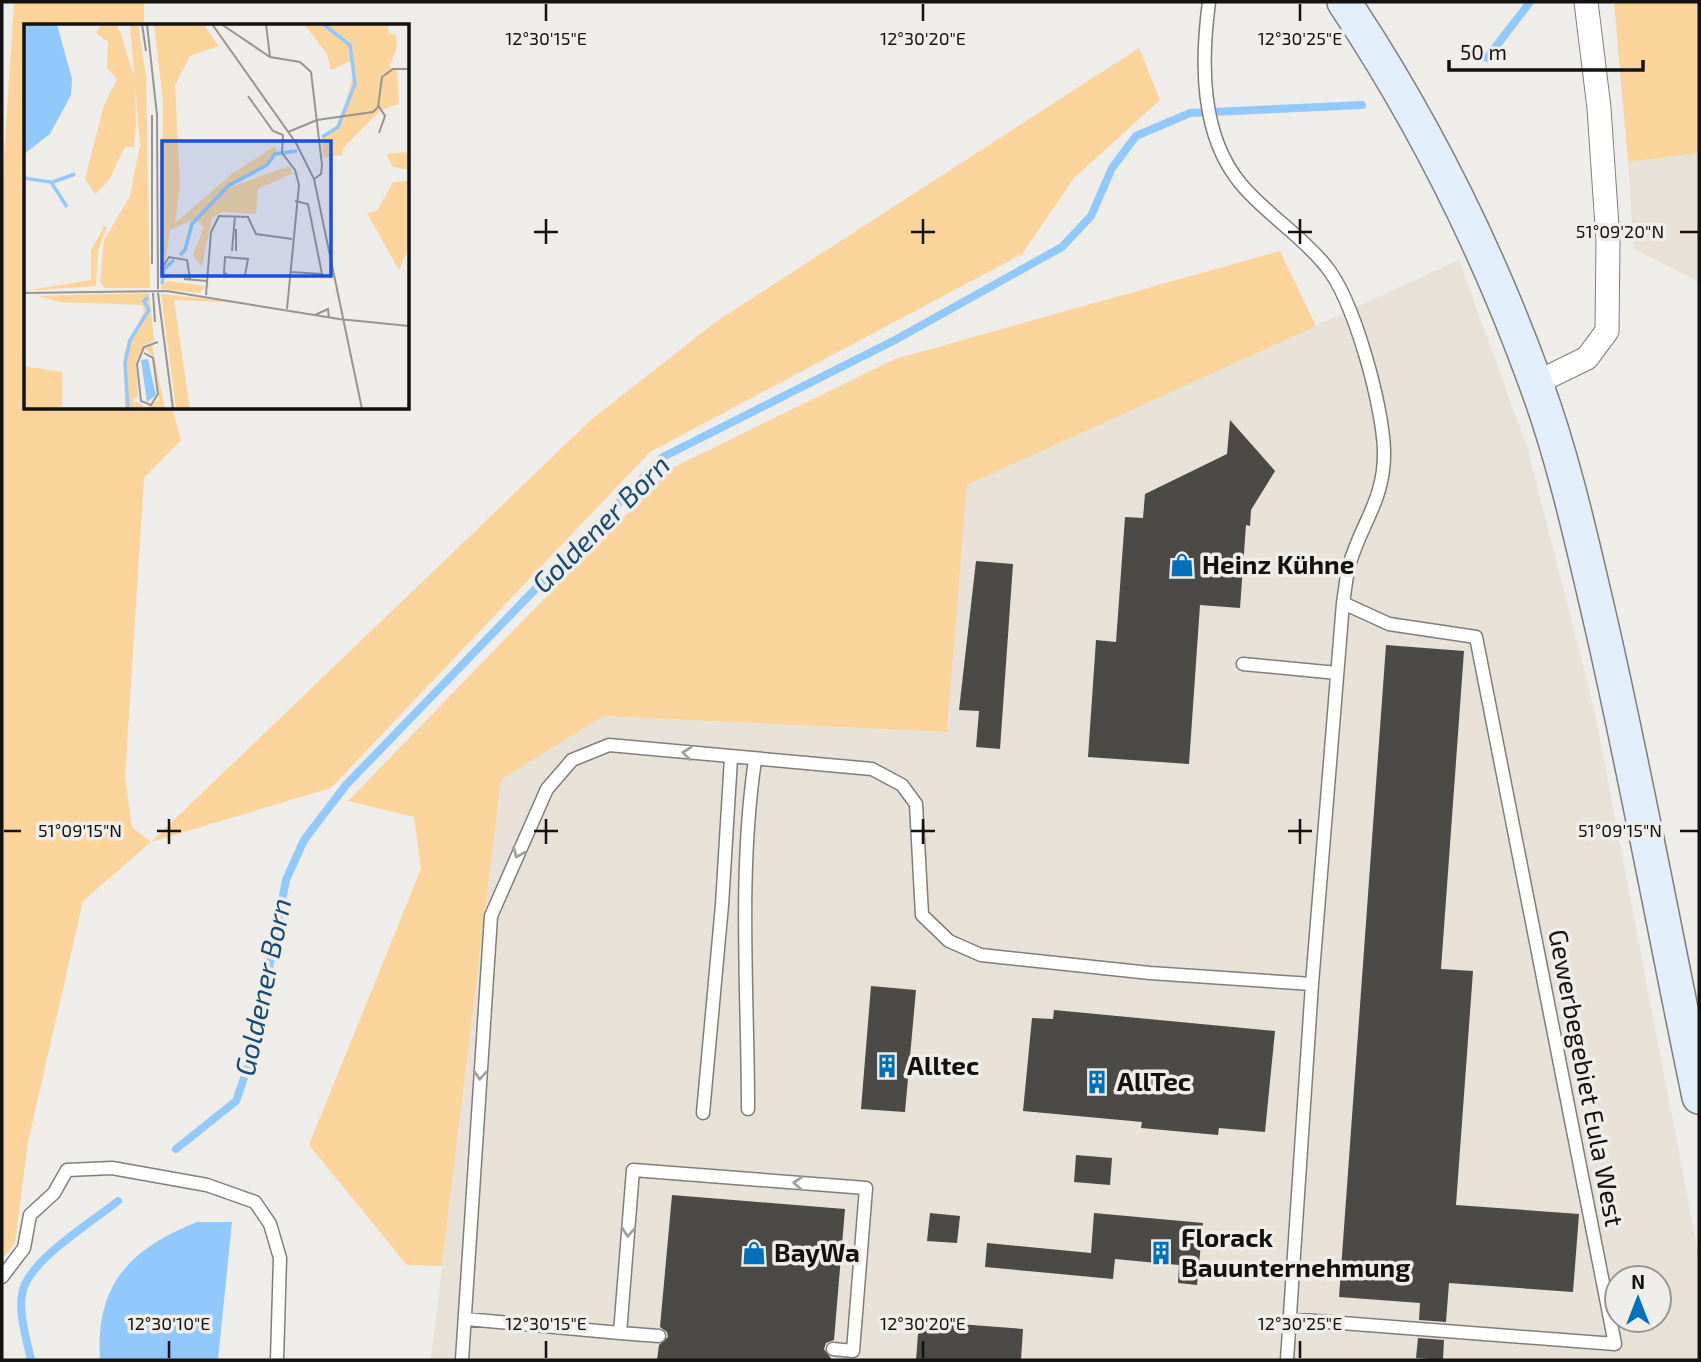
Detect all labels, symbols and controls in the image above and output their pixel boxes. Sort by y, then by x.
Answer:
inset map [24,24,410,410]
text: 12°30'15"E [505,27,587,49]
text: 12°30'20"E [880,27,966,49]
text: 12°30'25"E [1258,27,1342,49]
scale bar [1449,28,1643,72]
text: 50 m [1460,39,1507,64]
text: 51°09'20"N [1576,220,1664,242]
water label: Goldener Born [524,447,676,599]
place label: Heinz Kühne [1202,548,1354,579]
shop icon: Heinz Kühne [1168,551,1196,579]
one-way arrow [681,746,693,761]
text: 51°09'15"N [38,819,122,841]
text: 51°09'15"N [1578,819,1662,841]
one-way arrow [512,846,526,859]
water label: Goldener Born [227,895,297,1079]
street label: Gewerbegebiet Eula West [1543,926,1632,1229]
place label: Alltec [907,1049,979,1080]
building icon: Alltec [873,1052,901,1080]
place label: AllTec [1117,1065,1191,1096]
building icon: AllTec [1083,1068,1111,1096]
one-way arrow [473,1070,488,1081]
one-way arrow [792,1176,803,1191]
place label: Florack Bauunternehmung [1181,1221,1410,1282]
one-way arrow [621,1227,636,1238]
place label: BayWa [774,1236,860,1268]
shop icon: BayWa [740,1239,768,1267]
building icon: Florack Bauunternehmung [1147,1239,1175,1267]
north arrow [1603,1264,1673,1334]
text: N [1631,1270,1645,1293]
text: 12°30'10"E [128,1312,210,1334]
text: 12°30'15"E [505,1312,587,1334]
text: 12°30'20"E [880,1312,966,1334]
text: 12°30'25"E [1258,1312,1342,1334]

